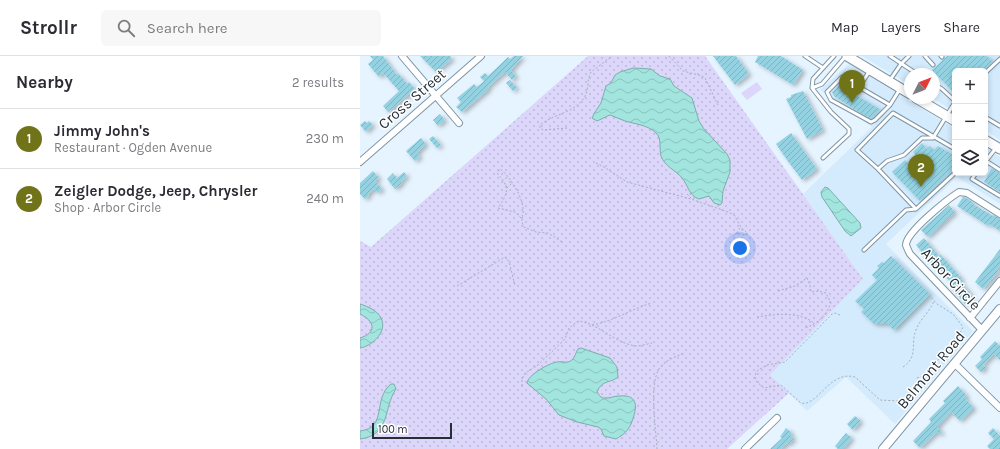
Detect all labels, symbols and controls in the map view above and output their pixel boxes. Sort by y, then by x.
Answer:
search box [101,10,381,46]
text: Strollr [20,17,77,39]
icon: search [115,17,137,39]
text: Search here [147,19,228,37]
text: Map [831,19,859,36]
text: Layers [881,19,921,36]
text: Share [943,19,980,36]
street label: Cross Street [375,65,450,133]
north arrow [904,68,940,104]
map controls [952,68,988,176]
button: + [952,68,988,104]
pin: 1 [839,70,865,103]
text: Nearby [16,72,73,92]
text: 2 results [292,75,344,90]
button: − [952,104,988,140]
text: Jimmy John's [54,122,150,140]
text: 1 [27,131,31,146]
text: 230 m [306,131,344,146]
text: Restaurant · Ogden Avenue [54,140,212,155]
button: layers [952,140,988,176]
pin: 2 [908,154,934,187]
text: Zeigler Dodge, Jeep, Chrysler [54,182,257,200]
text: 2 [25,191,33,206]
text: 240 m [306,191,344,206]
text: Shop · Arbor Circle [54,200,161,215]
your location [730,238,750,258]
street label: Arbor Circle [918,244,984,314]
street label: Belmont Road [893,327,969,413]
scale bar [372,421,452,440]
text: 100 m [378,423,408,436]

